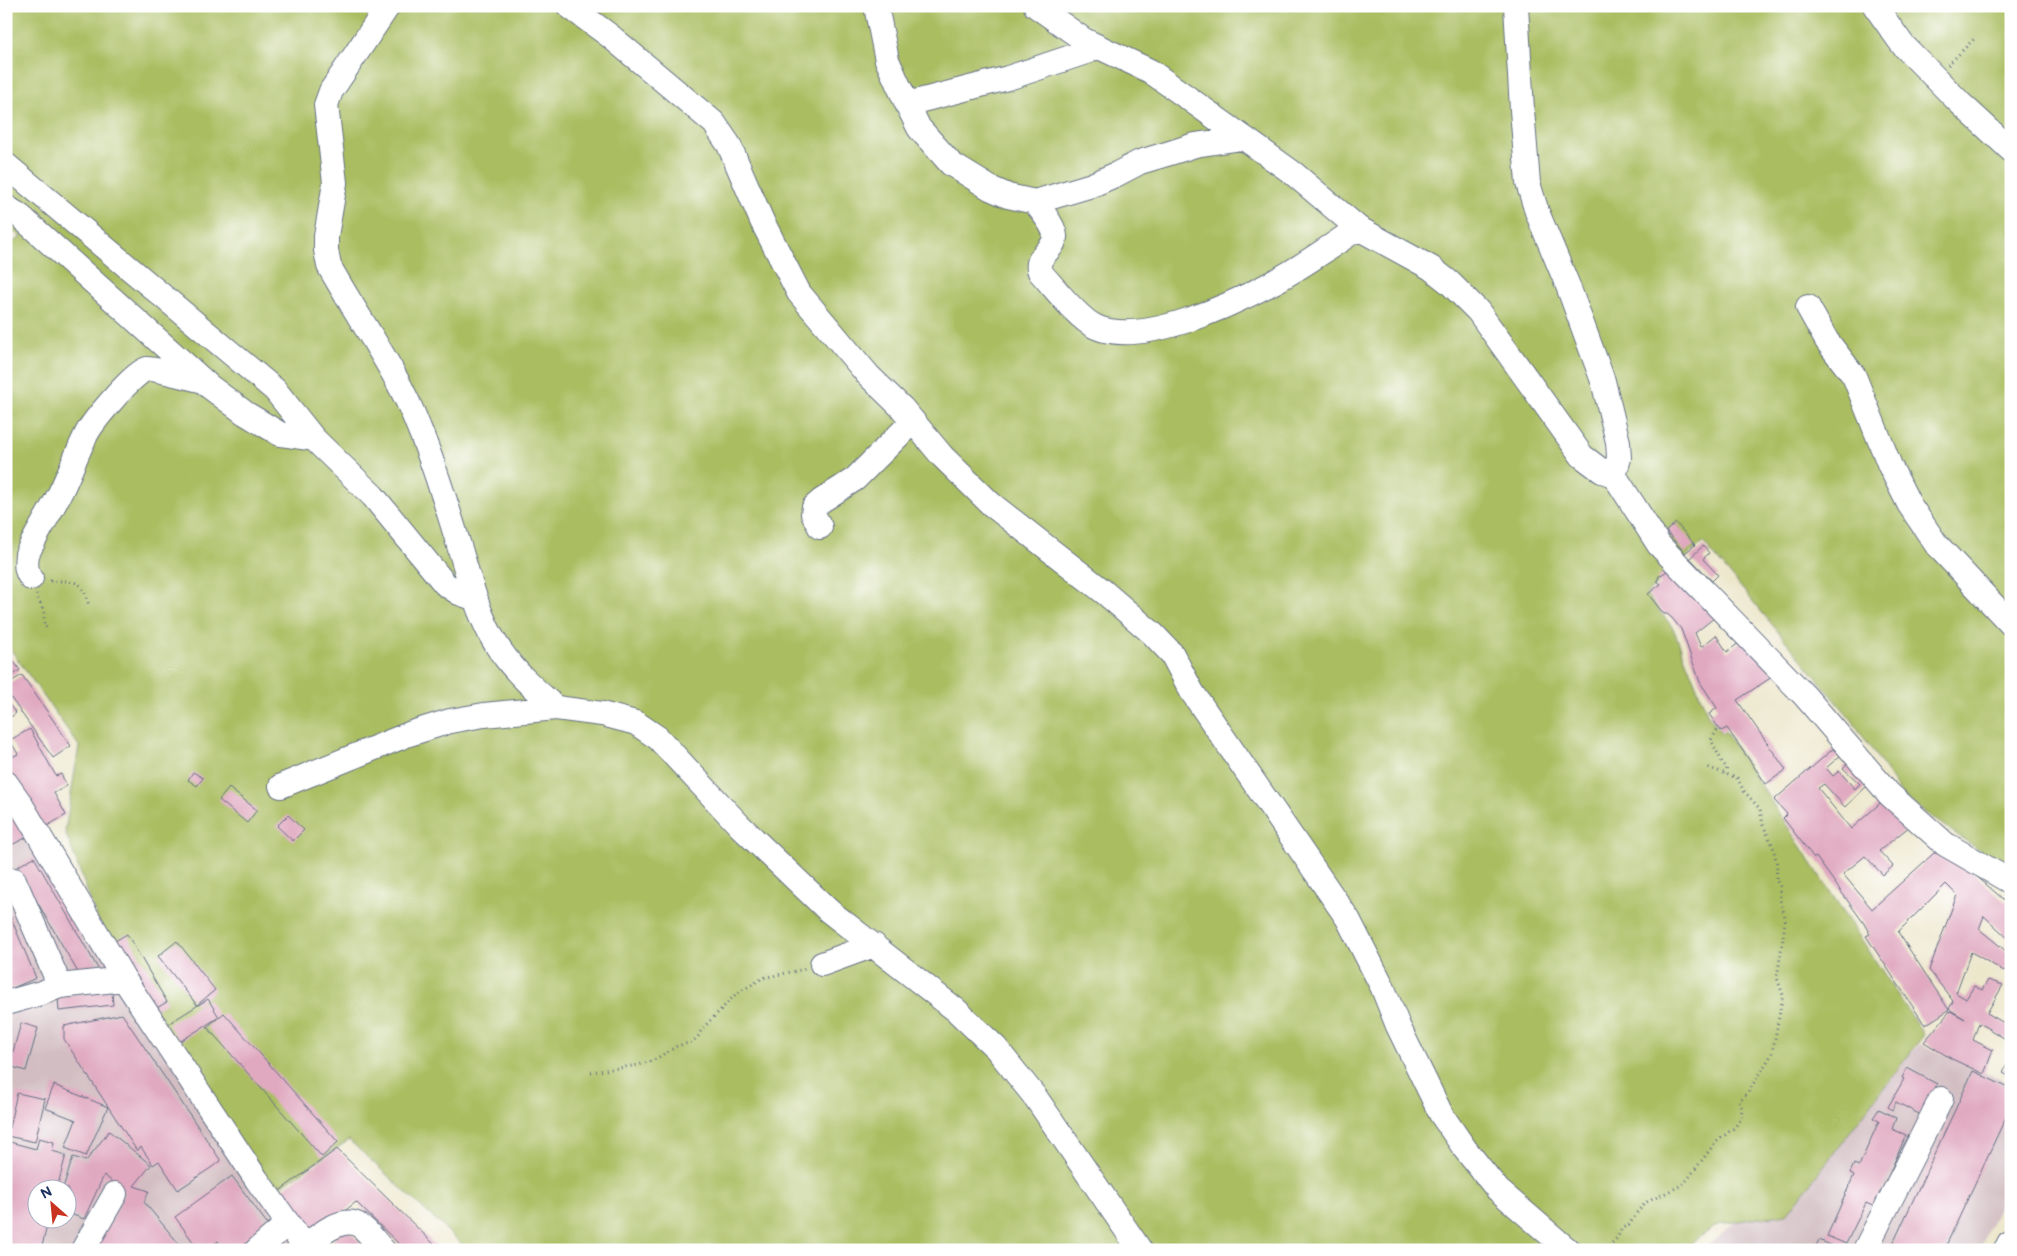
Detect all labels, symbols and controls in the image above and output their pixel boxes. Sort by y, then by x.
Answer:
north arrow [28,1178,78,1228]
text: N [38,1183,55,1203]

